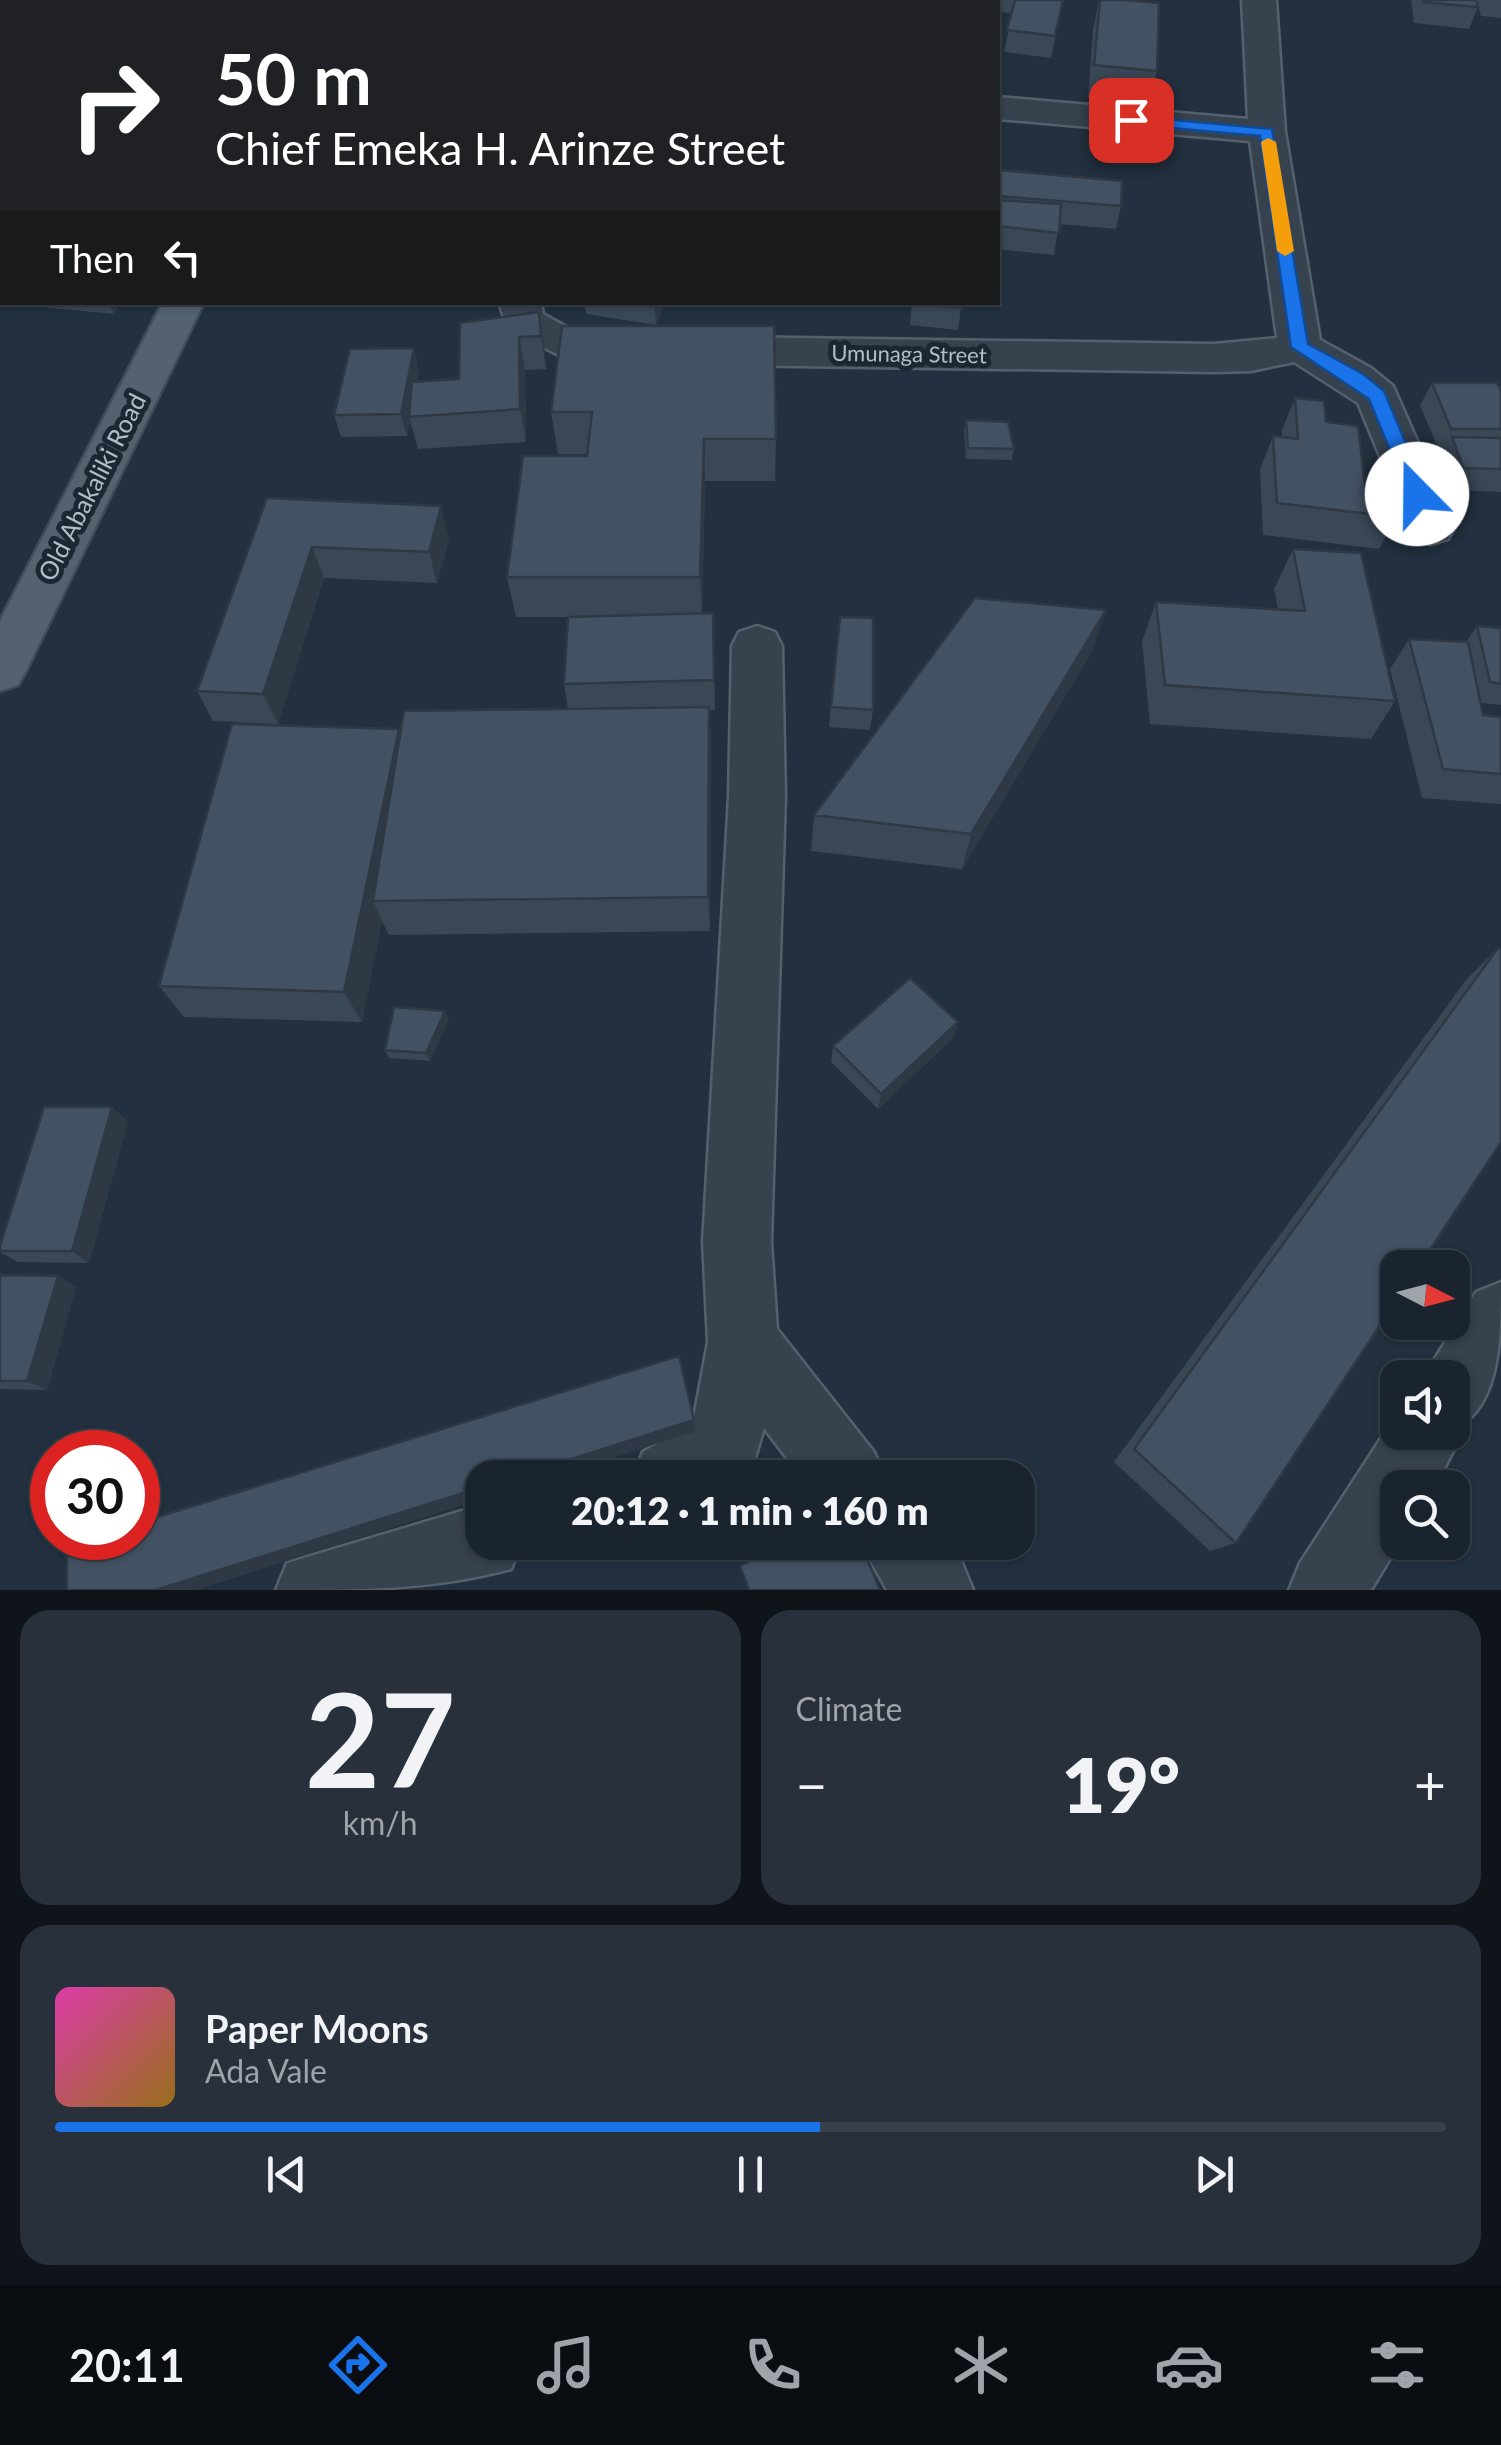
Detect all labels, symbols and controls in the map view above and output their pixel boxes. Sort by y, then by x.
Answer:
text: 50 m [215,36,372,120]
icon: right [50,40,180,170]
pin [1089,78,1174,163]
icon: arrive [1104,93,1159,148]
text: Chief Emeka H. Arinze Street [215,121,785,175]
icon: left [155,230,210,285]
text: Then [50,235,135,281]
street label: Umunaga Street [831,339,987,368]
street label: Old Abakaliki Road [31,388,151,585]
position arrow [1365,442,1469,546]
north arrow [1380,1250,1470,1340]
map controls [1380,1250,1470,1560]
button: sound [1380,1360,1470,1450]
speed limit sign: 30 [30,1430,160,1560]
button: search [1380,1470,1470,1560]
text: 20:12 · 1 min · 160 m [571,1487,929,1533]
text: 27 [305,1660,456,1816]
text: Climate [796,1689,902,1728]
text: 19° [1062,1739,1180,1829]
text: − [796,1751,827,1817]
text: + [1414,1751,1446,1817]
text: km/h [343,1803,418,1842]
text: Paper Moons [205,2005,429,2051]
text: Ada Vale [205,2051,327,2090]
icon: previous [259,2147,314,2202]
icon: pause [723,2147,778,2202]
icon: next [1187,2147,1242,2202]
icon: directions [323,2330,393,2400]
icon: music [531,2330,601,2400]
icon: phone [738,2330,808,2400]
icon: climate [946,2330,1016,2400]
icon: car [1154,2330,1224,2400]
icon: filters [1362,2330,1432,2400]
text: 20:11 [69,2338,185,2392]

